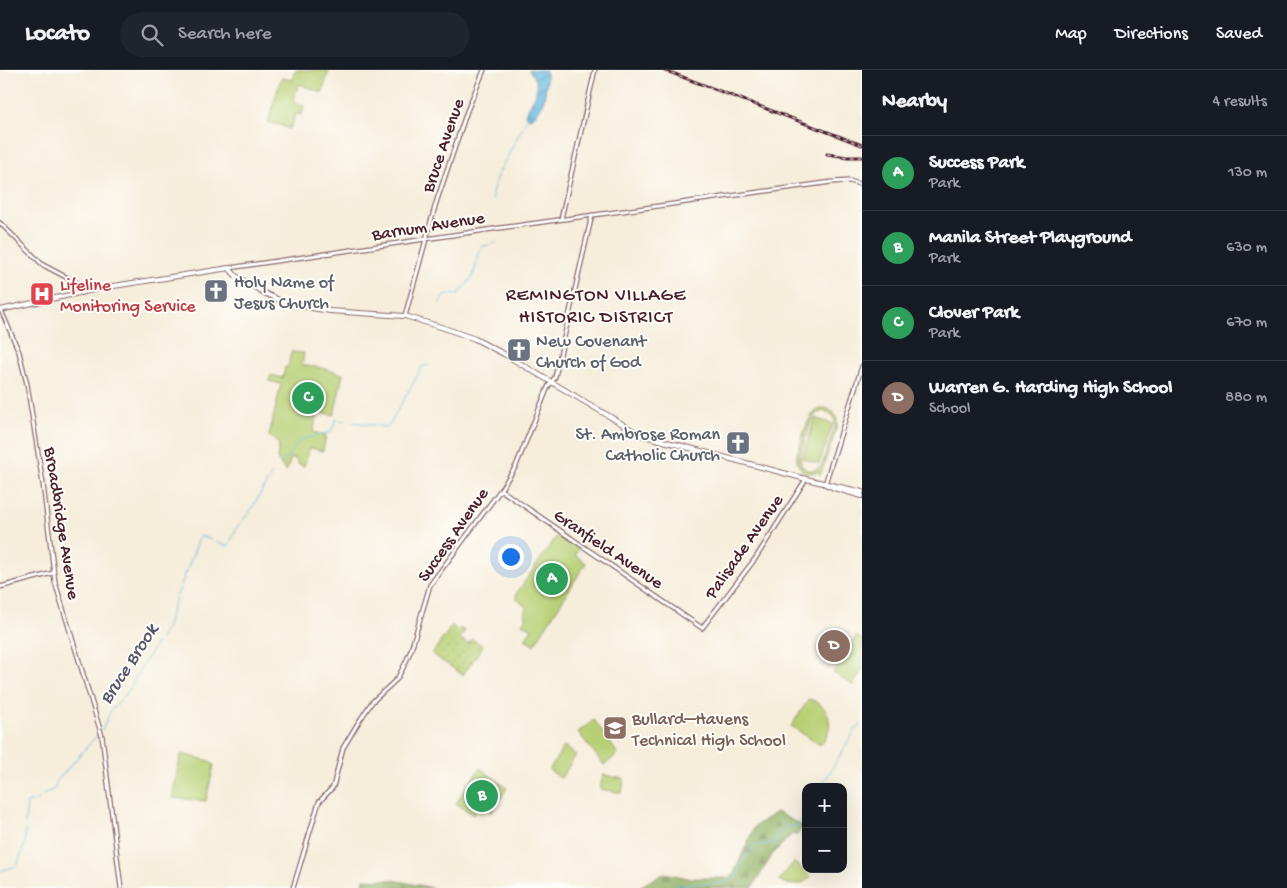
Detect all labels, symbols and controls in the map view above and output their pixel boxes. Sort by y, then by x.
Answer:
search box [120,12,470,57]
text: Locato [25,20,90,49]
icon: search [138,21,166,49]
text: Search here [178,23,272,46]
text: Map [1055,24,1087,45]
text: Directions [1115,24,1188,45]
text: Saved [1216,24,1262,45]
text: Nearby [882,90,947,115]
text: 4 results [1212,93,1267,112]
street label: Bruce Avenue [418,95,470,196]
text: Success Park [929,152,1024,175]
text: A [893,164,903,183]
text: 130 m [1228,164,1267,183]
text: Park [929,175,960,194]
street label: Barnum Avenue [370,208,487,247]
text: Manila Street Playground [929,227,1131,250]
text: B [894,239,902,258]
text: 630 m [1226,239,1267,258]
text: Park [929,250,960,269]
place label: Holy Name of Jesus Church [234,273,335,315]
place label: Lifeline Monitoring Service [60,276,196,318]
church icon: Holy Name of Jesus Church [203,278,229,304]
hospital icon: Lifeline Monitoring Service [29,281,55,307]
district label: REMINGTON VILLAGE HISTORIC DISTRICT [506,285,686,330]
text: Clover Park [929,302,1019,325]
text: C [894,314,902,333]
text: 670 m [1226,314,1267,333]
text: Park [929,325,960,344]
place label: New Covenant Church of God [536,332,648,374]
church icon: New Covenant Church of God [506,337,532,363]
text: Warren G. Harding High School [929,377,1173,400]
pin: C [292,379,324,417]
text: D [893,389,903,408]
text: 880 m [1225,389,1267,408]
text: School [929,400,971,419]
place label: St. Ambrose Roman Catholic Church [575,425,720,467]
church icon: St. Ambrose Roman Catholic Church [725,430,751,456]
street label: Broadbridge Avenue [38,445,83,602]
street label: Success Avenue [414,484,495,586]
street label: Palisade Avenue [701,491,789,605]
street label: Granfield Avenue [550,503,668,593]
your location [498,544,524,570]
pin: A [536,560,568,598]
water label: Bruce Brook [96,619,165,709]
pin: D [818,627,850,665]
place label: Bullard–Havens Technical High School [631,710,786,752]
school or university icon: Bullard–Havens Technical High School [602,715,628,741]
pin: B [466,777,498,815]
map controls [802,783,847,873]
button: + [802,783,847,828]
button: − [802,828,847,873]

